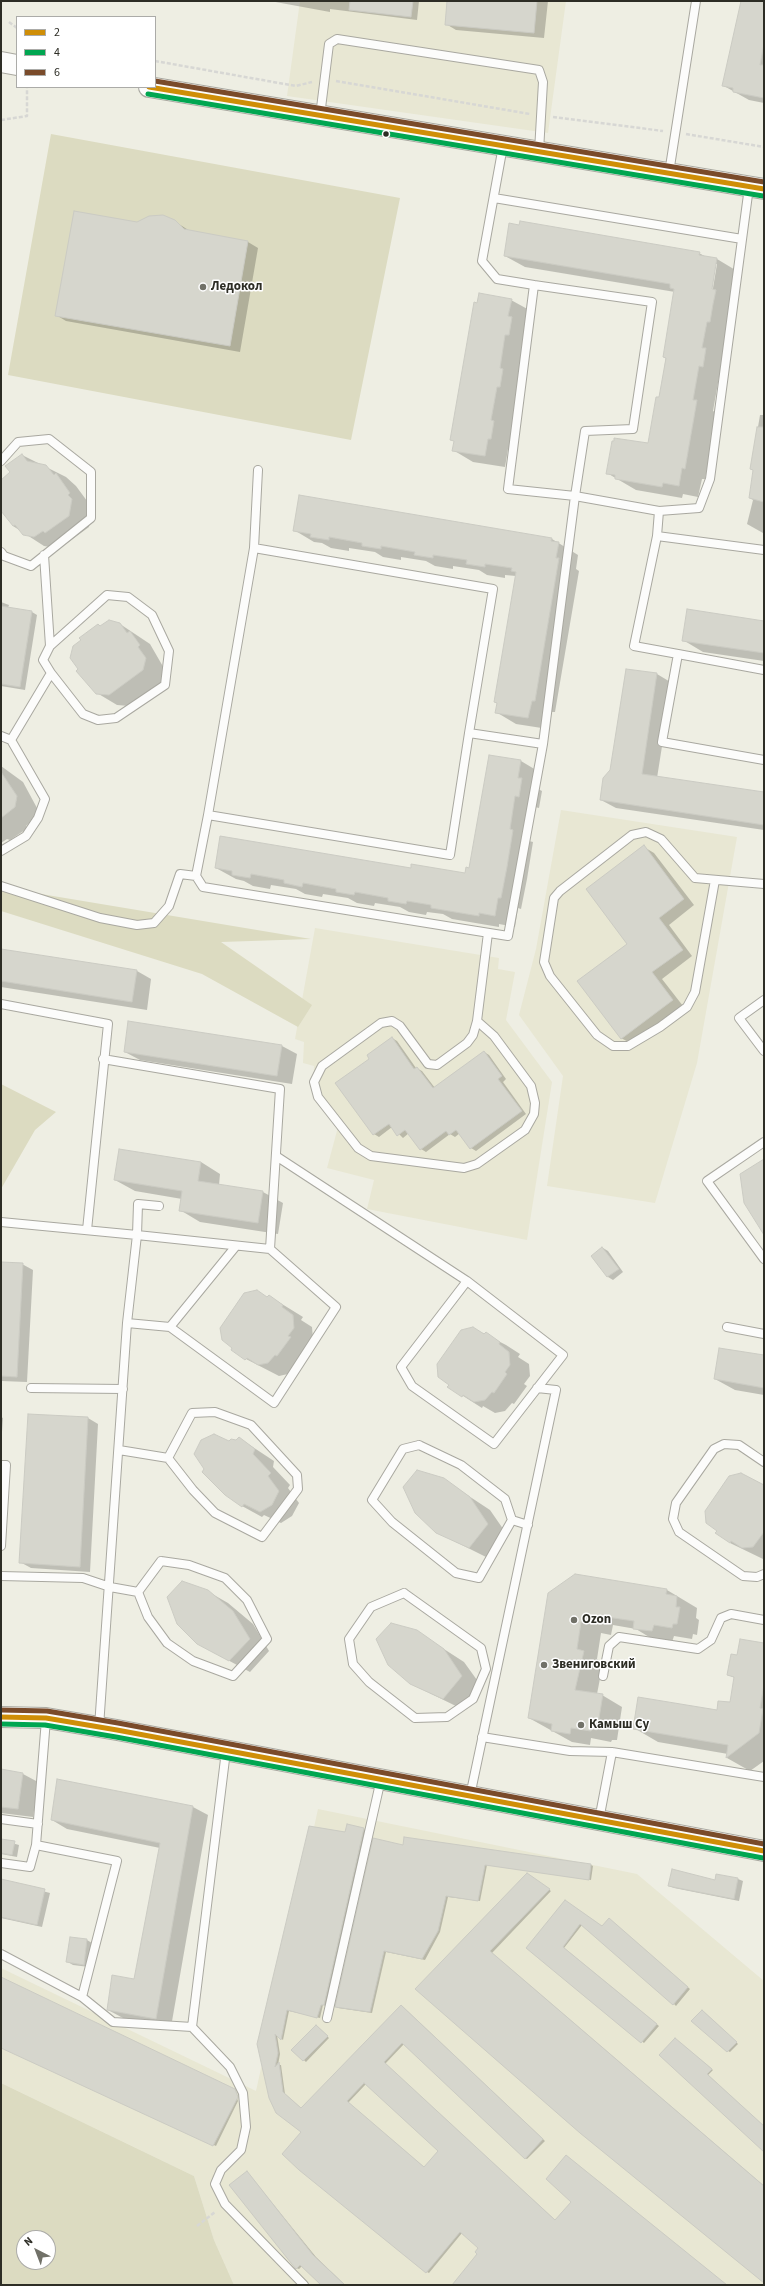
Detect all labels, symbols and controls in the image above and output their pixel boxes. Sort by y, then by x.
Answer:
legend [16,16,156,88]
text: 2 [54,24,60,41]
text: 4 [54,44,60,61]
text: 6 [54,64,60,81]
unlabelled marker [381,129,391,139]
place label: Ледокол [211,279,263,295]
marker: Ледокол [198,282,208,292]
place label: Ozon [582,1612,611,1628]
marker: Ozon [569,1615,579,1625]
place label: Звениговский [552,1657,636,1673]
marker: Звениговский [539,1660,549,1670]
place label: Камыш Су [589,1717,649,1733]
marker: Камыш Су [576,1720,586,1730]
north arrow [16,2230,56,2270]
text: N [21,2233,36,2249]

